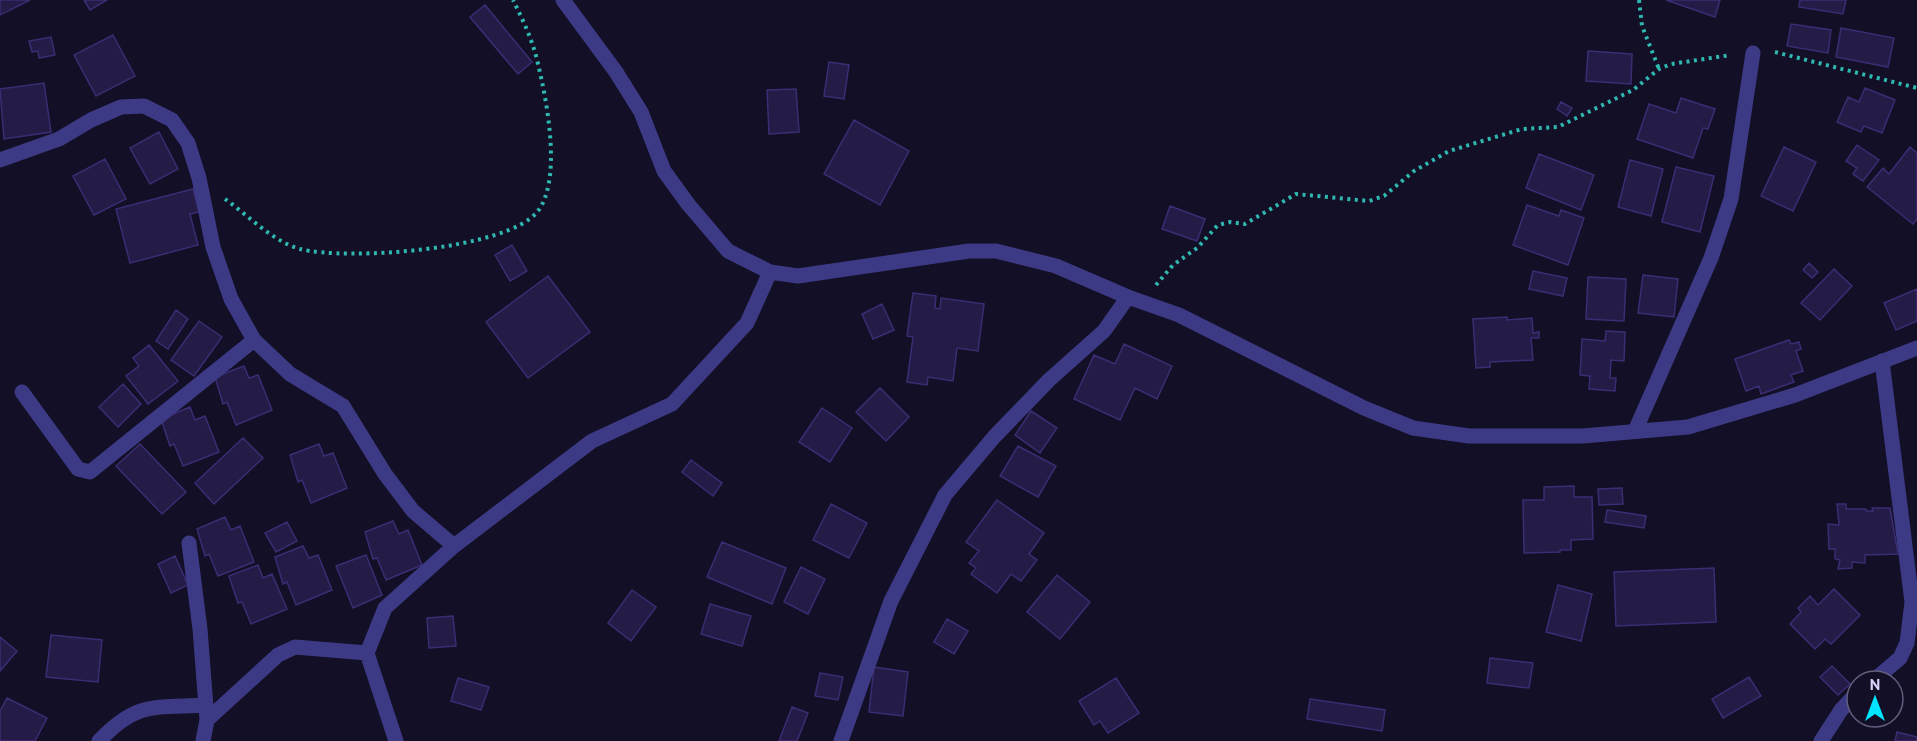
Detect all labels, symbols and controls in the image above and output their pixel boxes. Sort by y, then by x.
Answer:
north arrow [1845,669,1905,729]
text: N [1870,674,1880,694]

